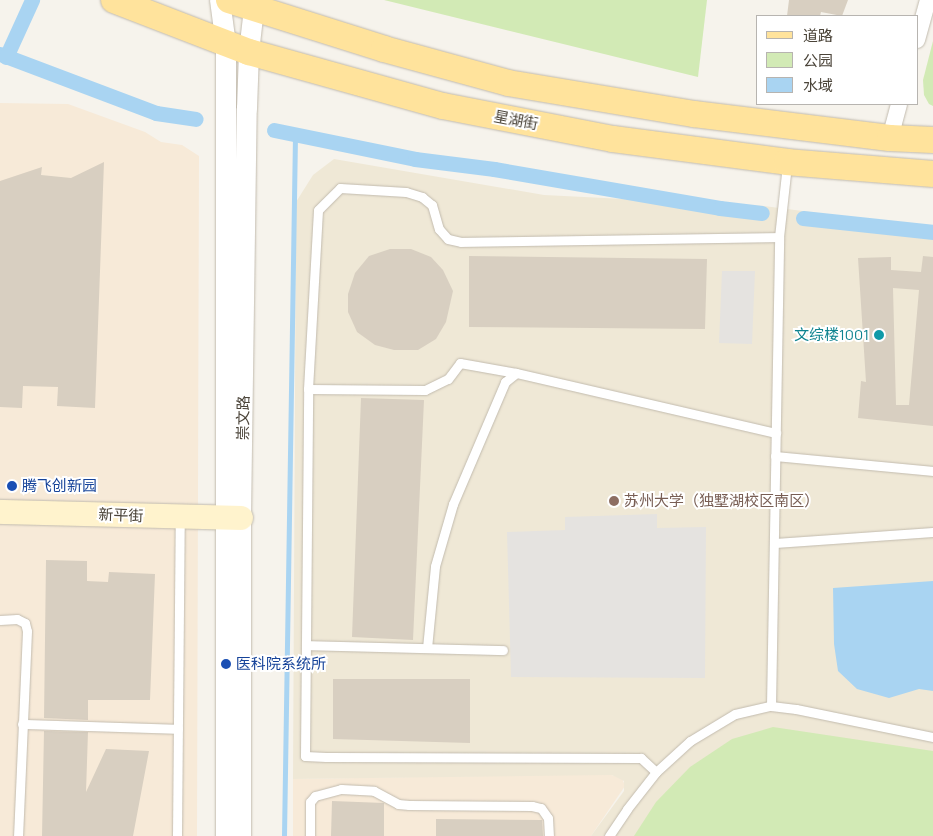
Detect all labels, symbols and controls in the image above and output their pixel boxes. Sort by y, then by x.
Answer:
legend [756,15,918,105]
text: 道路 [803,25,833,46]
text: 公园 [803,50,833,71]
text: 水域 [803,75,833,96]
street label: 星湖街 [492,107,540,133]
place label: 文综楼1001 [794,326,869,344]
marker: 文综楼1001 [873,329,885,341]
street label: 崇文路 [234,395,252,441]
place label: 腾飞创新园 [22,477,97,495]
marker: 腾飞创新园 [6,480,18,492]
place label: 苏州大学（独墅湖校区南区） [624,492,819,510]
marker: 苏州大学（独墅湖校区南区） [608,495,620,507]
street label: 新平街 [98,505,144,525]
place label: 医科院系统所 [236,655,326,673]
marker: 医科院系统所 [220,658,232,670]

